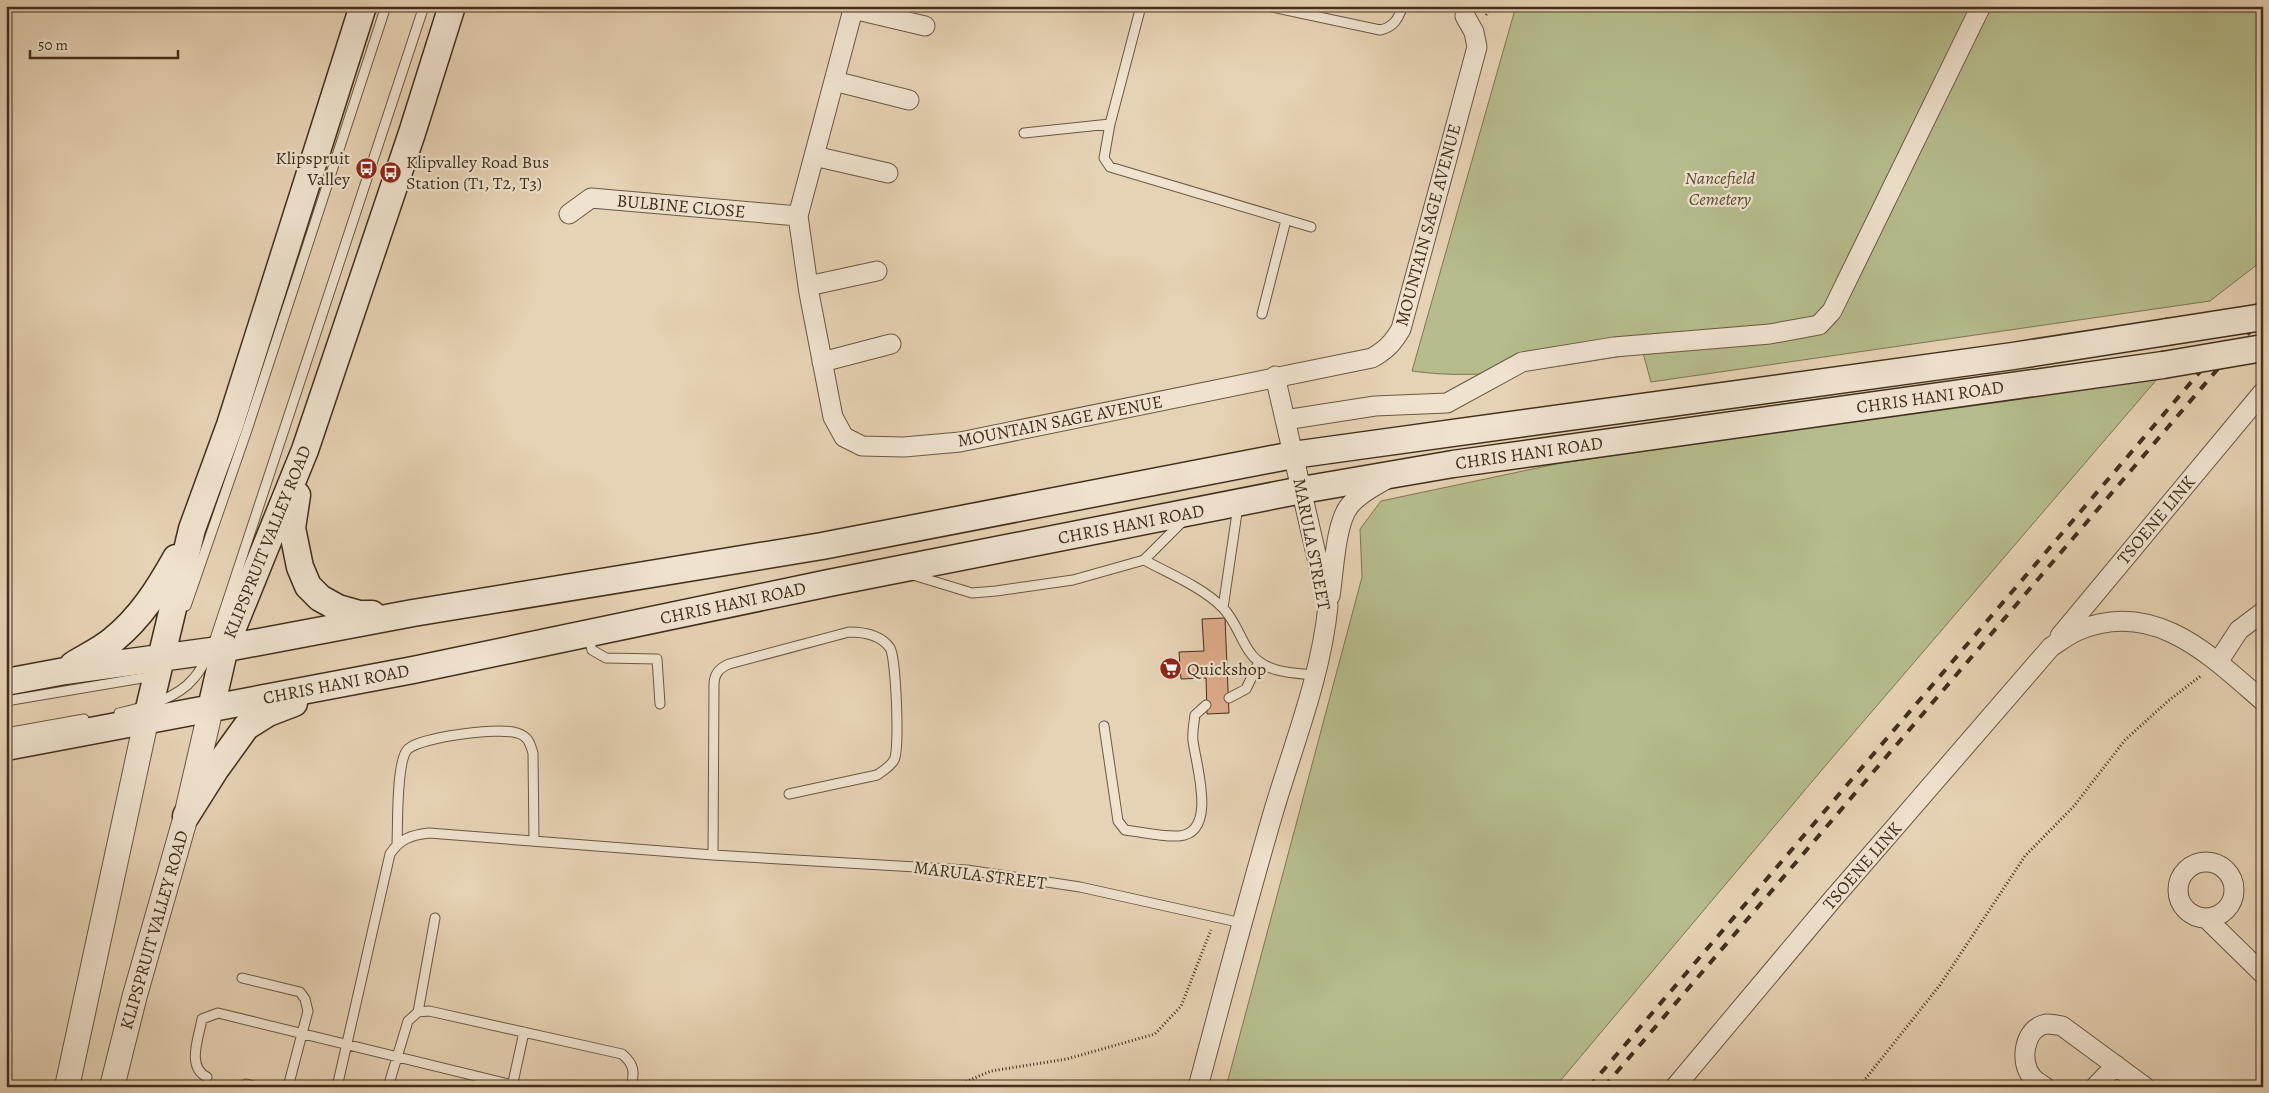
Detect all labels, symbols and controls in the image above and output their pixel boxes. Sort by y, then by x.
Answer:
scale bar [30,28,178,60]
text: 50 m [38,35,68,55]
street label: MOUNTAIN SAGE AVENUE [1389,121,1467,329]
place label: Klipspruit Valley [275,146,351,191]
place label: Klipvalley Road Bus Station (T1, T2, T3) [406,150,549,195]
bus stop icon: Klipspruit Valley [354,156,378,180]
bus stop icon: Klipvalley Road Bus Station (T1, T2, T3) [378,160,402,184]
park label: Nancefield Cemetery [1685,166,1756,211]
street label: BULBINE CLOSE [616,188,746,224]
street label: CHRIS HANI ROAD [1855,375,2005,419]
street label: MOUNTAIN SAGE AVENUE [955,389,1165,453]
street label: CHRIS HANI ROAD [1454,431,1604,475]
street label: KLIPSPRUIT VALLEY ROAD [217,442,317,642]
street label: TSOENE LINK [2112,470,2201,570]
street label: MARULA STREET [1287,476,1337,612]
street label: CHRIS HANI ROAD [1056,498,1206,550]
street label: CHRIS HANI ROAD [658,576,808,630]
supermarket icon: Quickshop [1159,657,1183,681]
place label: Quickshop [1187,657,1266,681]
street label: CHRIS HANI ROAD [261,658,411,710]
street label: TSOENE LINK [1817,816,1907,915]
street label: KLIPSPRUIT VALLEY ROAD [114,828,194,1032]
street label: MARULA STREET [912,855,1048,895]

